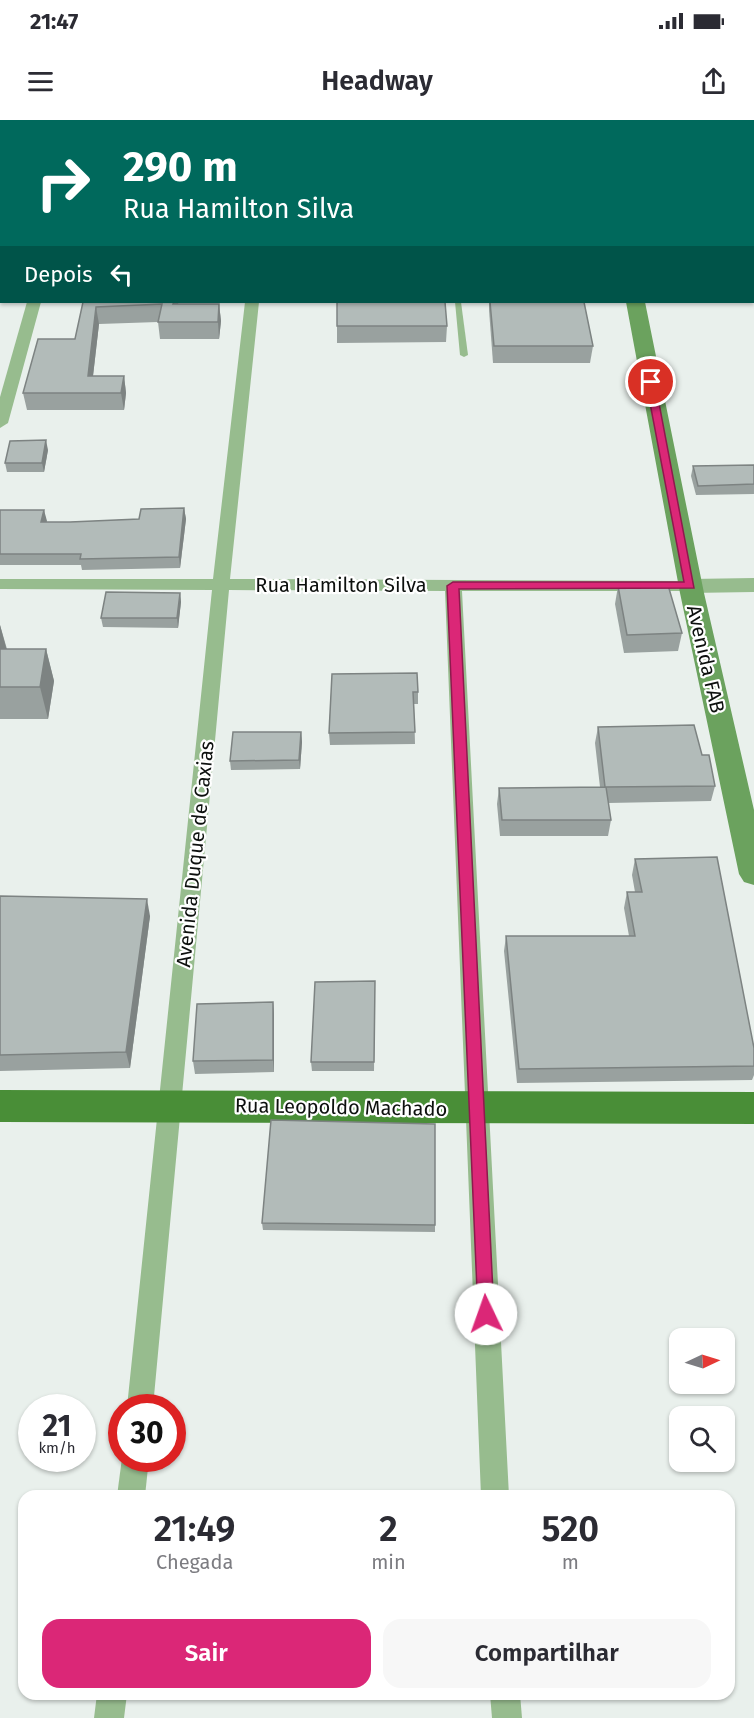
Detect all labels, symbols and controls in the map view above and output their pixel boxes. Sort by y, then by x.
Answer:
text: 21:47 [30,8,78,35]
icon: menu [24,65,57,98]
text: Headway [321,65,433,97]
icon: share [697,65,730,98]
text: 290 m [123,142,238,192]
icon: right [24,144,102,222]
text: Rua Hamilton Silva [123,193,354,225]
icon: left [105,258,138,291]
text: Depois [24,261,93,288]
pin [625,356,676,407]
icon: arrive [634,365,667,398]
street label: Rua Hamilton Silva [255,573,427,597]
street label: Avenida FAB [682,603,730,715]
street label: Avenida Duque de Caxias [171,740,219,968]
street label: Rua Leopoldo Machado [235,1093,447,1121]
position arrow [454,1282,518,1346]
north arrow [669,1328,735,1394]
map controls [669,1328,735,1472]
speed limit sign: 30 [108,1394,186,1472]
button: search [669,1406,735,1472]
text: 21 [43,1408,71,1444]
text: km/h [38,1439,76,1457]
text: 21:49 [154,1507,235,1551]
text: 2 [379,1507,398,1551]
text: 520 [541,1507,599,1551]
text: Chegada [156,1550,233,1574]
text: min [371,1550,406,1574]
text: m [562,1550,579,1574]
button: Sair [42,1619,371,1688]
button: Compartilhar [383,1619,711,1688]

